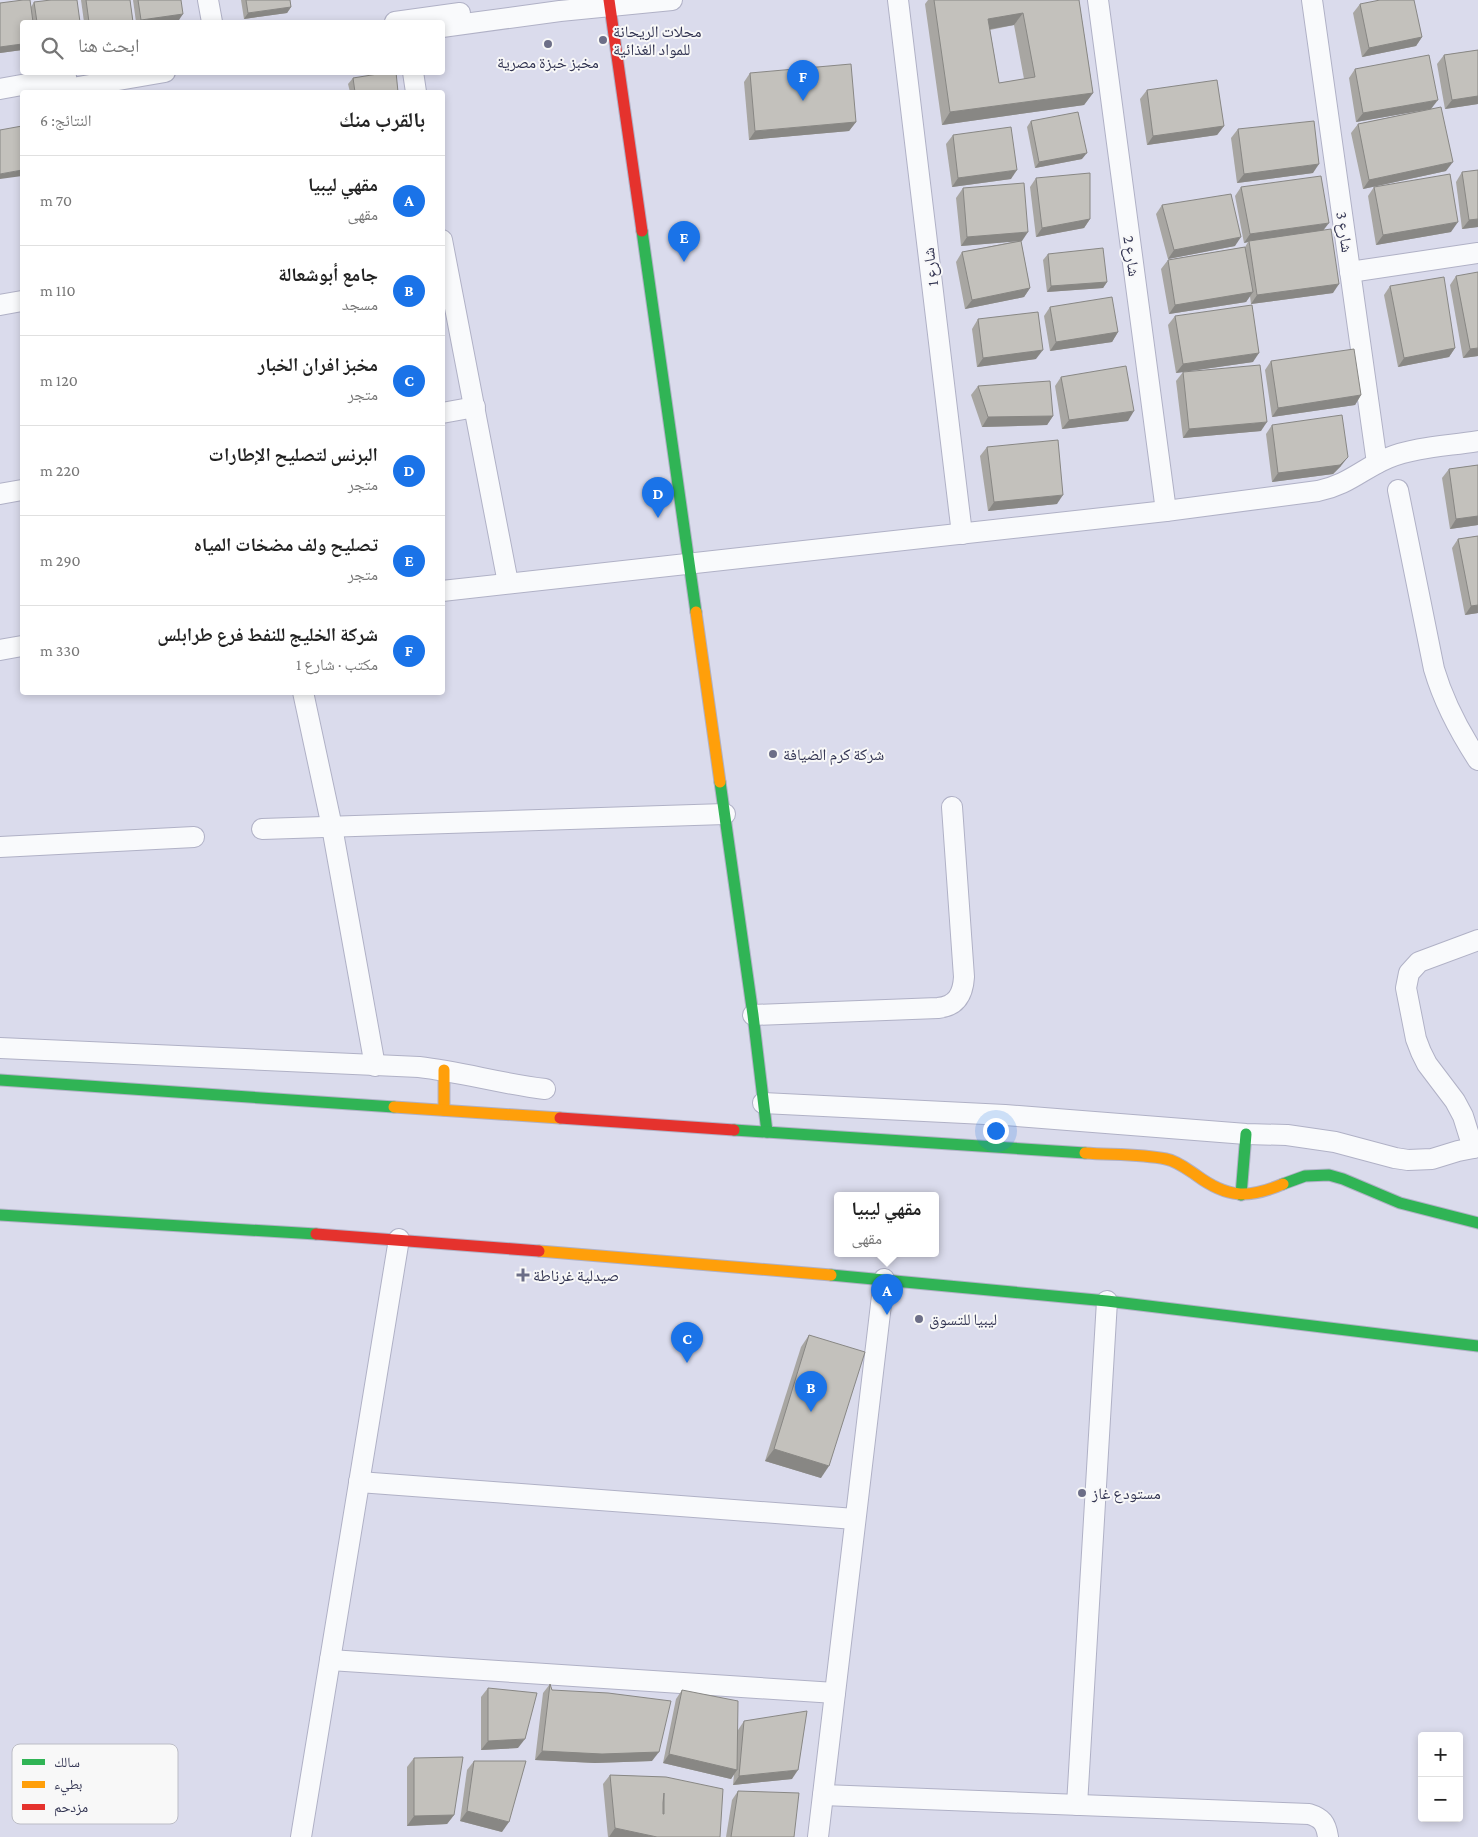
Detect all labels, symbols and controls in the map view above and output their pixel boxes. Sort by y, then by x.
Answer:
search box [20,20,445,75]
place label: محلات الريحانة للمواد الغذائية [613,23,702,59]
icon: search [38,34,66,62]
marker: محلات الريحانة للمواد الغذائية [597,34,609,46]
text: ابحث هنا [78,35,140,56]
marker: مخبز خبزة مصرية [542,38,554,50]
place label: مخبز خبزة مصرية [497,54,599,72]
pin: F [787,60,819,101]
text: بالقرب منك [339,108,425,132]
text: النتائج: 6 [40,112,92,129]
text: مقهي ليبيا [308,174,378,195]
text: 70 m [40,192,72,209]
text: A [404,192,414,209]
text: مقهى [347,206,378,223]
street label: شارع 3 [1331,211,1356,254]
pin: E [668,221,700,262]
street label: شارع 2 [1118,235,1143,278]
street label: شارع 1 [920,246,943,287]
text: جامع أبوشعالة [278,264,378,285]
text: 110 m [40,282,76,299]
text: B [404,282,414,299]
text: مسجد [342,296,378,313]
text: مخبز افران الخبار [258,354,378,375]
text: 120 m [40,372,78,389]
text: C [404,372,414,389]
text: متجر [348,386,378,403]
text: البرنس لتصليح الإطارات [209,444,378,465]
text: 220 m [40,462,80,479]
text: D [403,462,415,479]
text: متجر [348,476,378,493]
pin: D [642,477,674,518]
text: تصليح ولف مضخات المياه [194,534,378,555]
text: 290 m [40,552,81,569]
text: E [404,552,414,569]
text: متجر [348,566,378,583]
text: شركة الخليج للنفط فرع طرابلس [157,624,378,645]
text: 330 m [40,642,80,659]
text: F [405,642,413,659]
text: مكتب · شارع 1 [296,656,378,673]
place label: شركة كرم الضيافة [783,746,884,765]
marker: شركة كرم الضيافة [767,748,779,760]
your location [983,1118,1009,1144]
popup [834,1192,939,1257]
text: مقهي ليبيا [852,1198,921,1219]
text: مقهى [852,1230,882,1247]
place label: صيدلية غرناطة [533,1267,619,1285]
marker: صيدلية غرناطة [517,1269,529,1281]
pin: A [871,1274,903,1315]
place label: ليبيا للتسوق [929,1311,997,1330]
marker: ليبيا للتسوق [913,1313,925,1325]
pin: C [671,1322,703,1363]
pin: B [795,1371,827,1412]
place label: مستودع غاز [1091,1485,1161,1504]
marker: مستودع غاز [1076,1487,1088,1499]
map controls [1418,1732,1463,1822]
button: + [1418,1732,1463,1777]
legend [12,1744,178,1824]
text: سالك [54,1754,80,1770]
text: بطيء [54,1776,83,1796]
button: − [1418,1777,1463,1822]
text: مزدحم [54,1799,88,1817]

